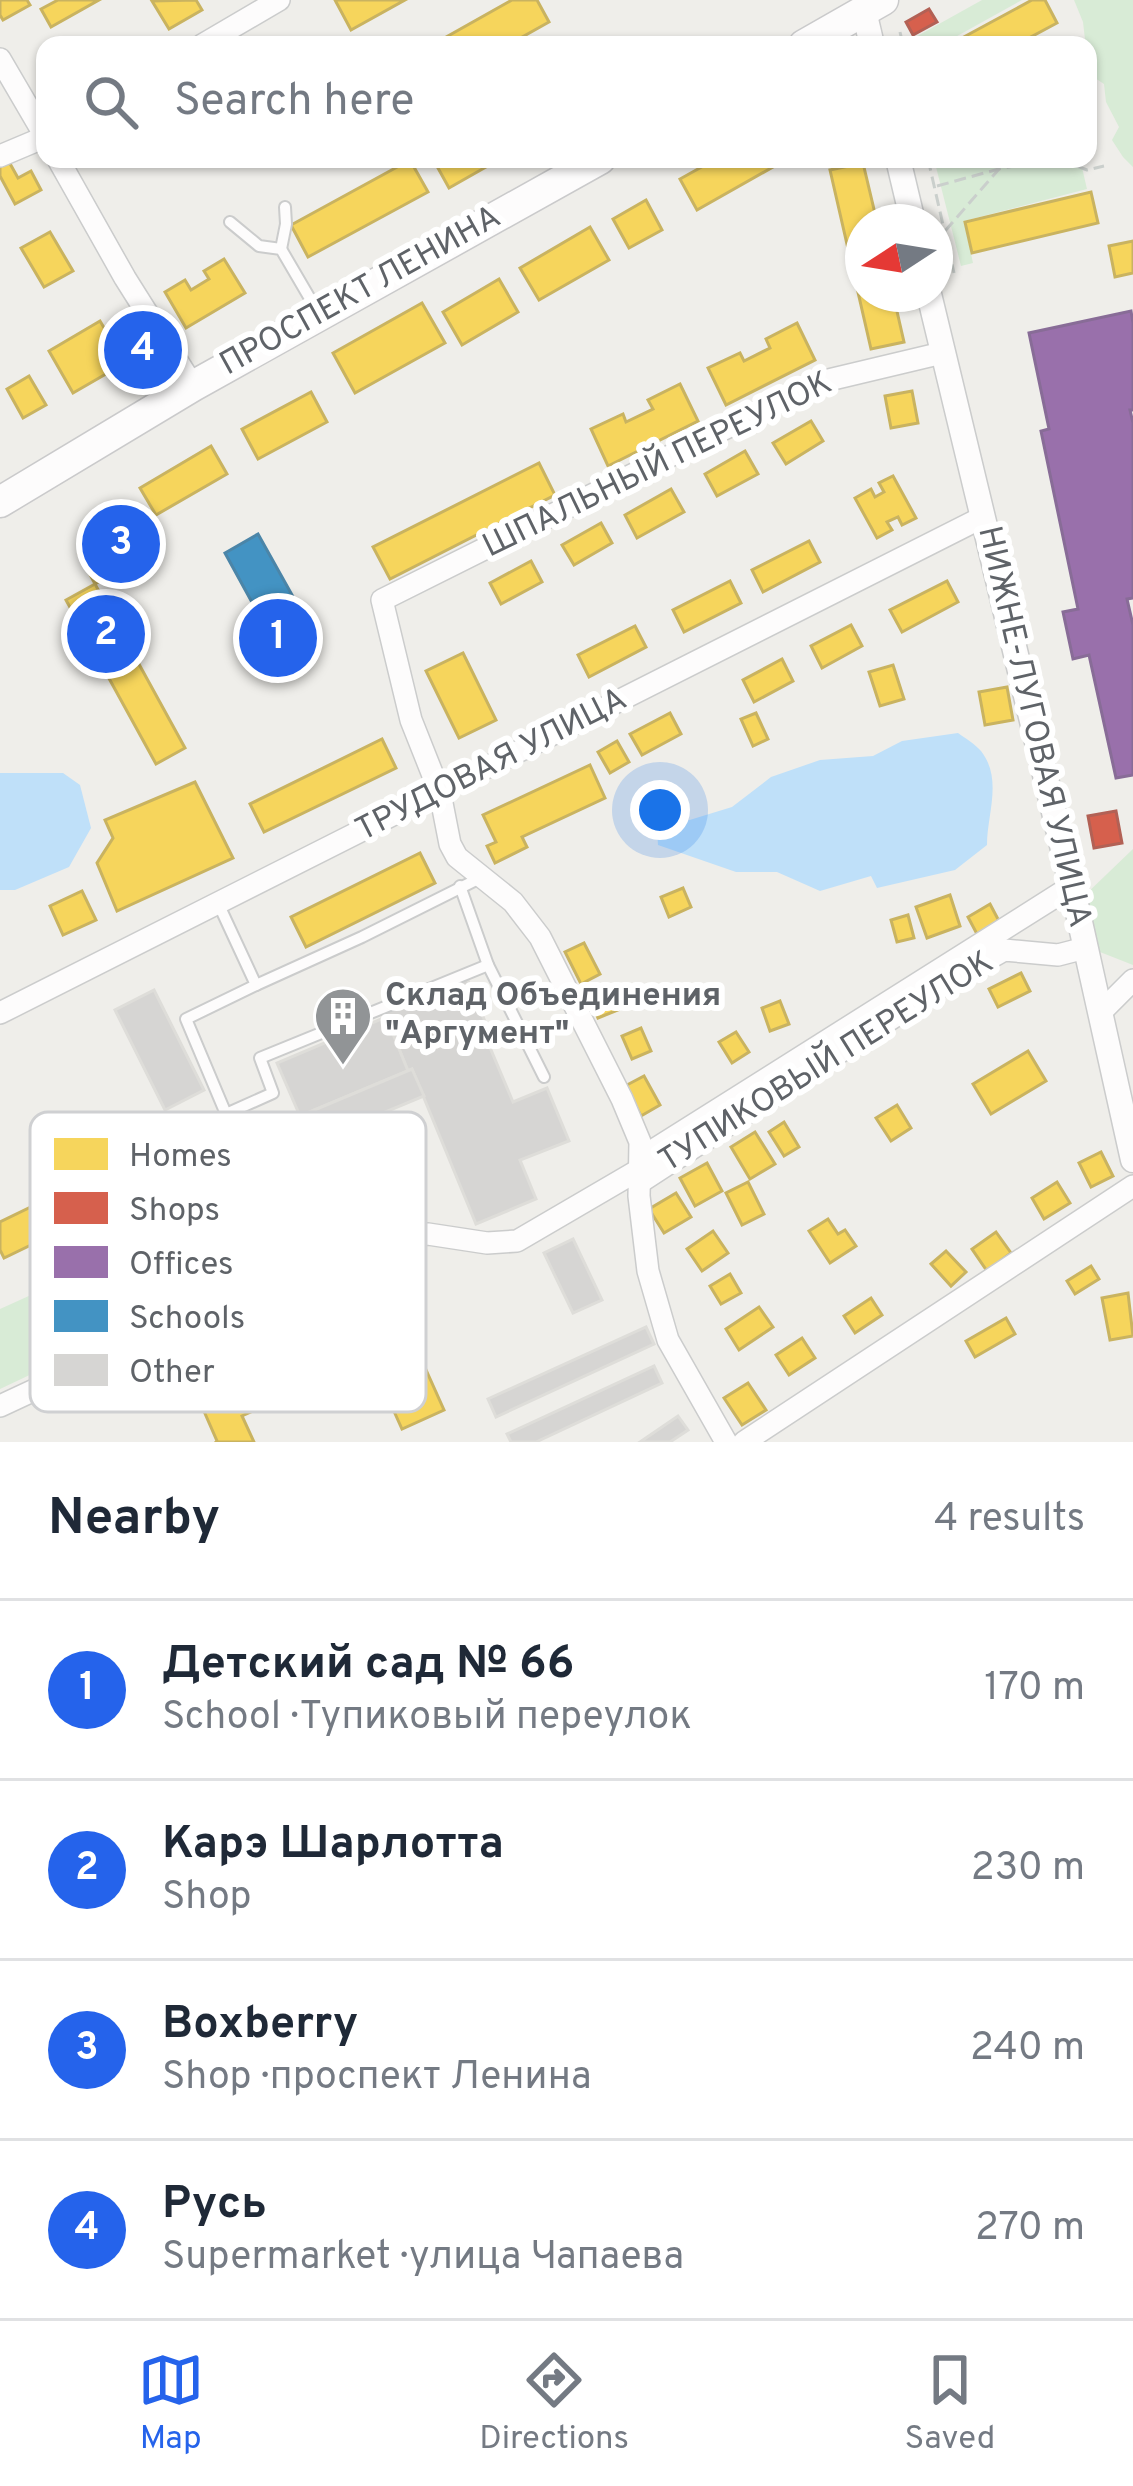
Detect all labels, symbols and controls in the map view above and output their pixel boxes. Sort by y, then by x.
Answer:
search box [36,36,1097,168]
icon: search [78,69,144,135]
text: Search here [174,74,414,131]
street label: ПРОСПЕКТ ЛЕНИНА [213,197,509,387]
north arrow [845,204,953,312]
pin: 4 [104,305,182,395]
street label: ШПАЛЬНЫЙ ПЕРЕУЛОК [476,361,839,569]
pin: 3 [82,499,160,589]
street label: НИЖНЕ-ЛУГОВАЯ УЛИЦА [966,522,1100,932]
pin: 2 [67,589,145,679]
pin: 1 [239,593,317,683]
street label: ТРУДОВАЯ УЛИЦА [349,679,635,853]
your location [630,780,690,840]
street label: ТУПИКОВЫЙ ПЕРЕУЛОК [651,941,1002,1183]
place label: Склад Объединения "Аргумент" [385,976,721,1056]
building icon: Склад Объединения "Аргумент" [312,985,374,1067]
legend [30,1112,426,1412]
text: Homes [129,1137,232,1179]
text: Shops [129,1191,220,1233]
text: Offices [129,1245,233,1287]
text: Schools [129,1299,245,1341]
text: Other [129,1353,215,1395]
text: Nearby [48,1488,220,1553]
text: 4 results [934,1496,1085,1545]
text: Детский сад № 66 [162,1637,574,1694]
text: 1 [79,1665,95,1714]
text: 170 m [984,1665,1085,1714]
text: School · Тупиковый переулок [162,1694,692,1743]
text: Карэ Шарлотта [162,1817,504,1874]
text: 2 [75,1845,99,1894]
text: 230 m [971,1845,1085,1894]
text: Shop [162,1874,252,1923]
text: Boxberry [162,1997,358,2054]
text: 3 [75,2025,99,2074]
text: 240 m [970,2025,1085,2074]
text: Shop · проспект Ленина [162,2054,591,2103]
text: Русь [162,2177,267,2234]
text: 4 [74,2205,100,2254]
text: 270 m [975,2205,1085,2254]
text: Supermarket · улица Чапаева [162,2234,684,2283]
tab: Map [138,2347,204,2461]
tab: Directions [479,2347,629,2461]
tab: Saved [905,2347,995,2461]

